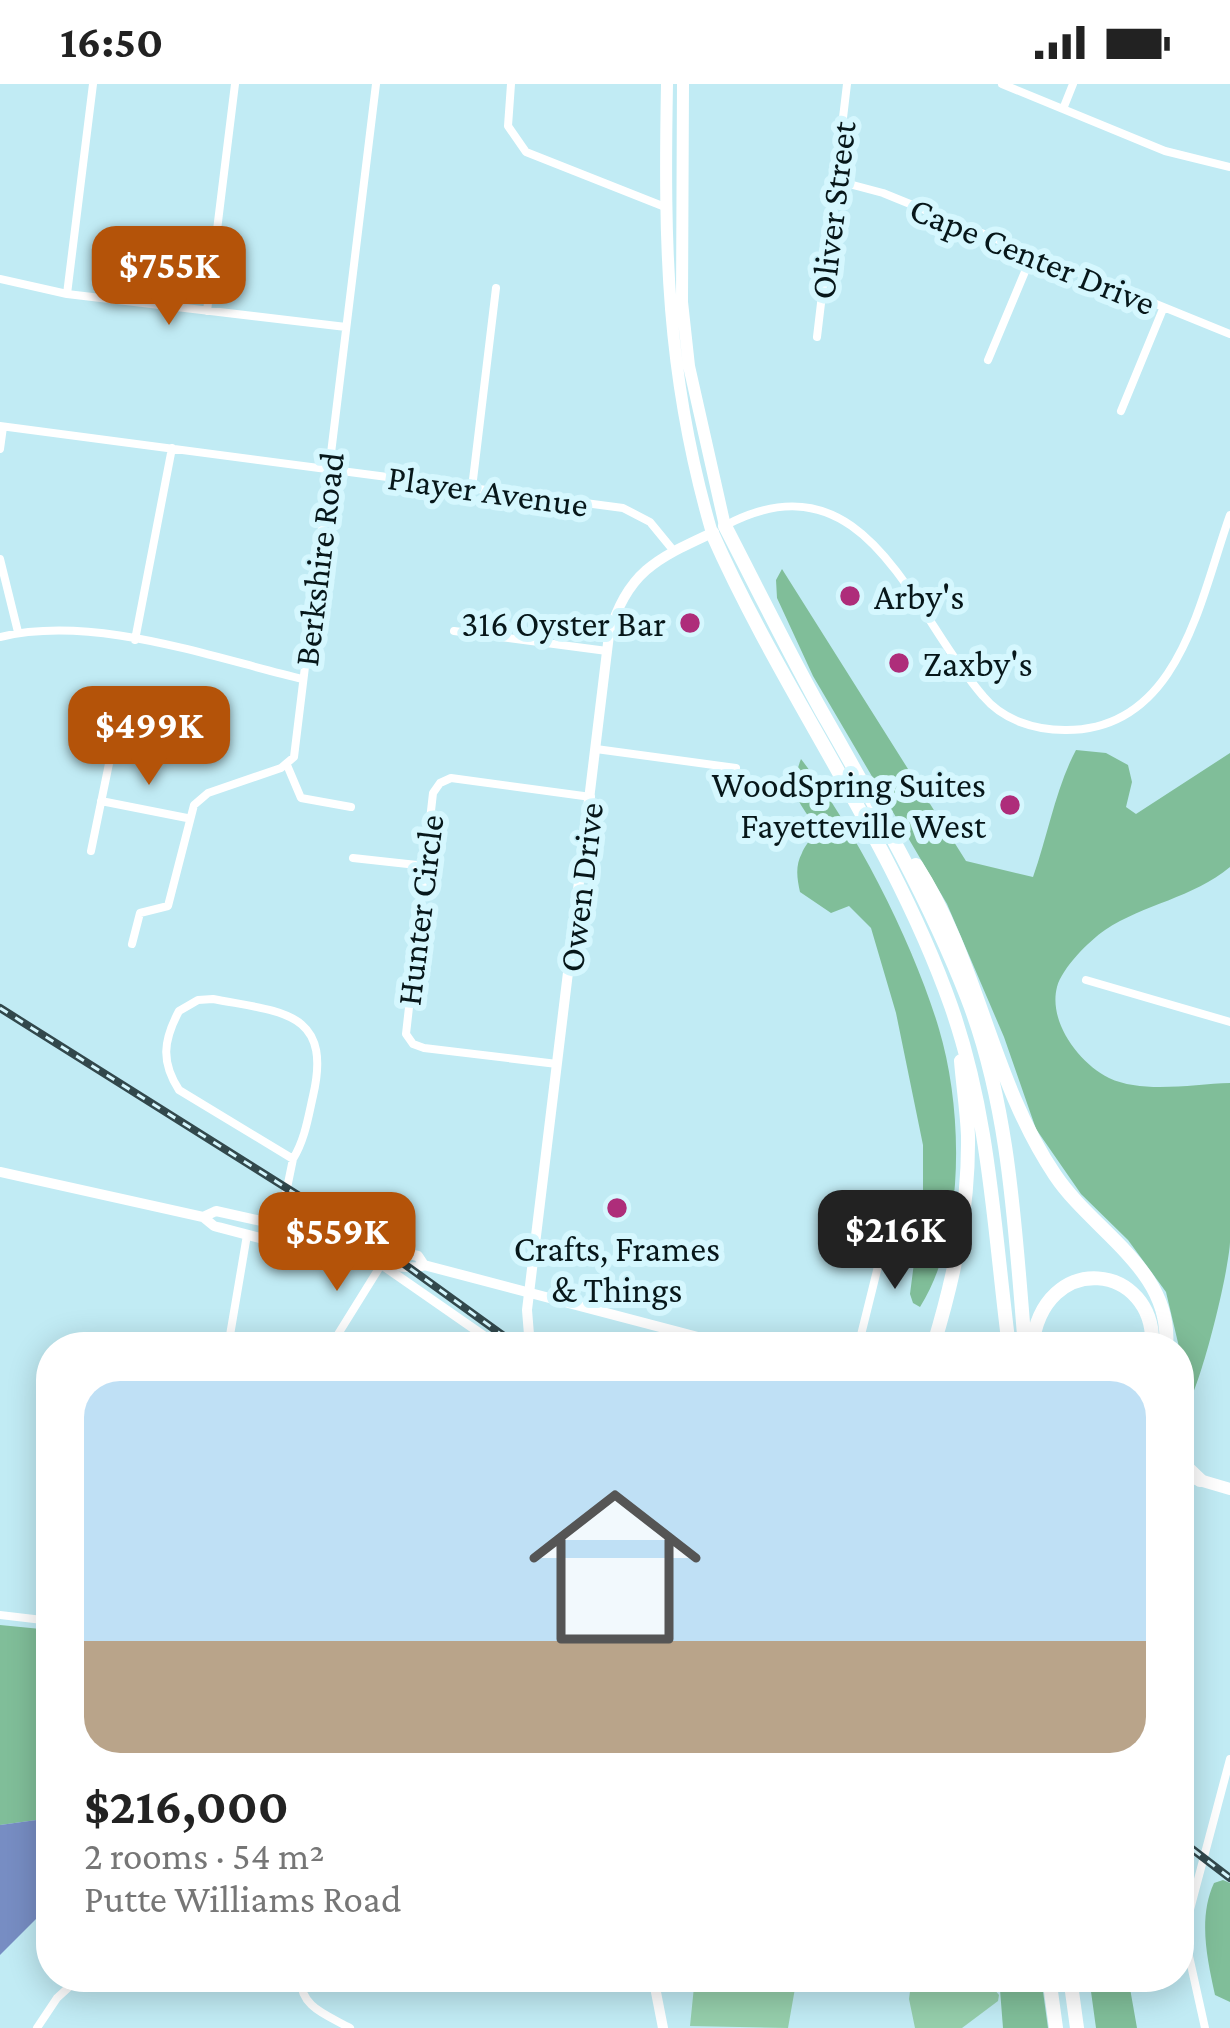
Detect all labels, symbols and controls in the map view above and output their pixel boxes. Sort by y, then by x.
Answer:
text: 16:50 [60,17,163,67]
street label: Oliver Street [802,118,864,301]
street label: Cape Center Drive [904,189,1161,323]
pin: $755K [85,226,253,328]
text: $755K [119,243,219,286]
street label: Berkshire Road [286,450,352,669]
street label: Player Avenue [385,457,591,525]
place label: Arby's [874,577,964,617]
marker: Arby's [837,583,863,609]
place label: 316 Oyster Bar [461,604,666,644]
marker: 316 Oyster Bar [677,610,703,636]
place label: Zaxby's [923,644,1033,684]
marker: Zaxby's [886,650,912,676]
pin: $499K [65,686,233,788]
text: $499K [95,703,203,746]
place label: WoodSpring Suites Fayetteville West [711,765,987,846]
marker: WoodSpring Suites Fayetteville West [997,792,1023,818]
street label: Owen Drive [551,800,611,974]
street label: Hunter Circle [388,812,452,1008]
pin: $216K [811,1190,979,1292]
pin: $559K [253,1192,421,1294]
marker: Crafts, Frames & Things [604,1195,630,1221]
text: $216K [845,1207,945,1250]
text: $559K [286,1209,388,1252]
place label: Crafts, Frames & Things [514,1229,720,1310]
icon: home [507,1459,723,1675]
text: $216,000 [84,1777,289,1834]
text: 2 rooms · 54 m² [84,1834,324,1877]
text: Putte Williams Road [84,1877,401,1920]

